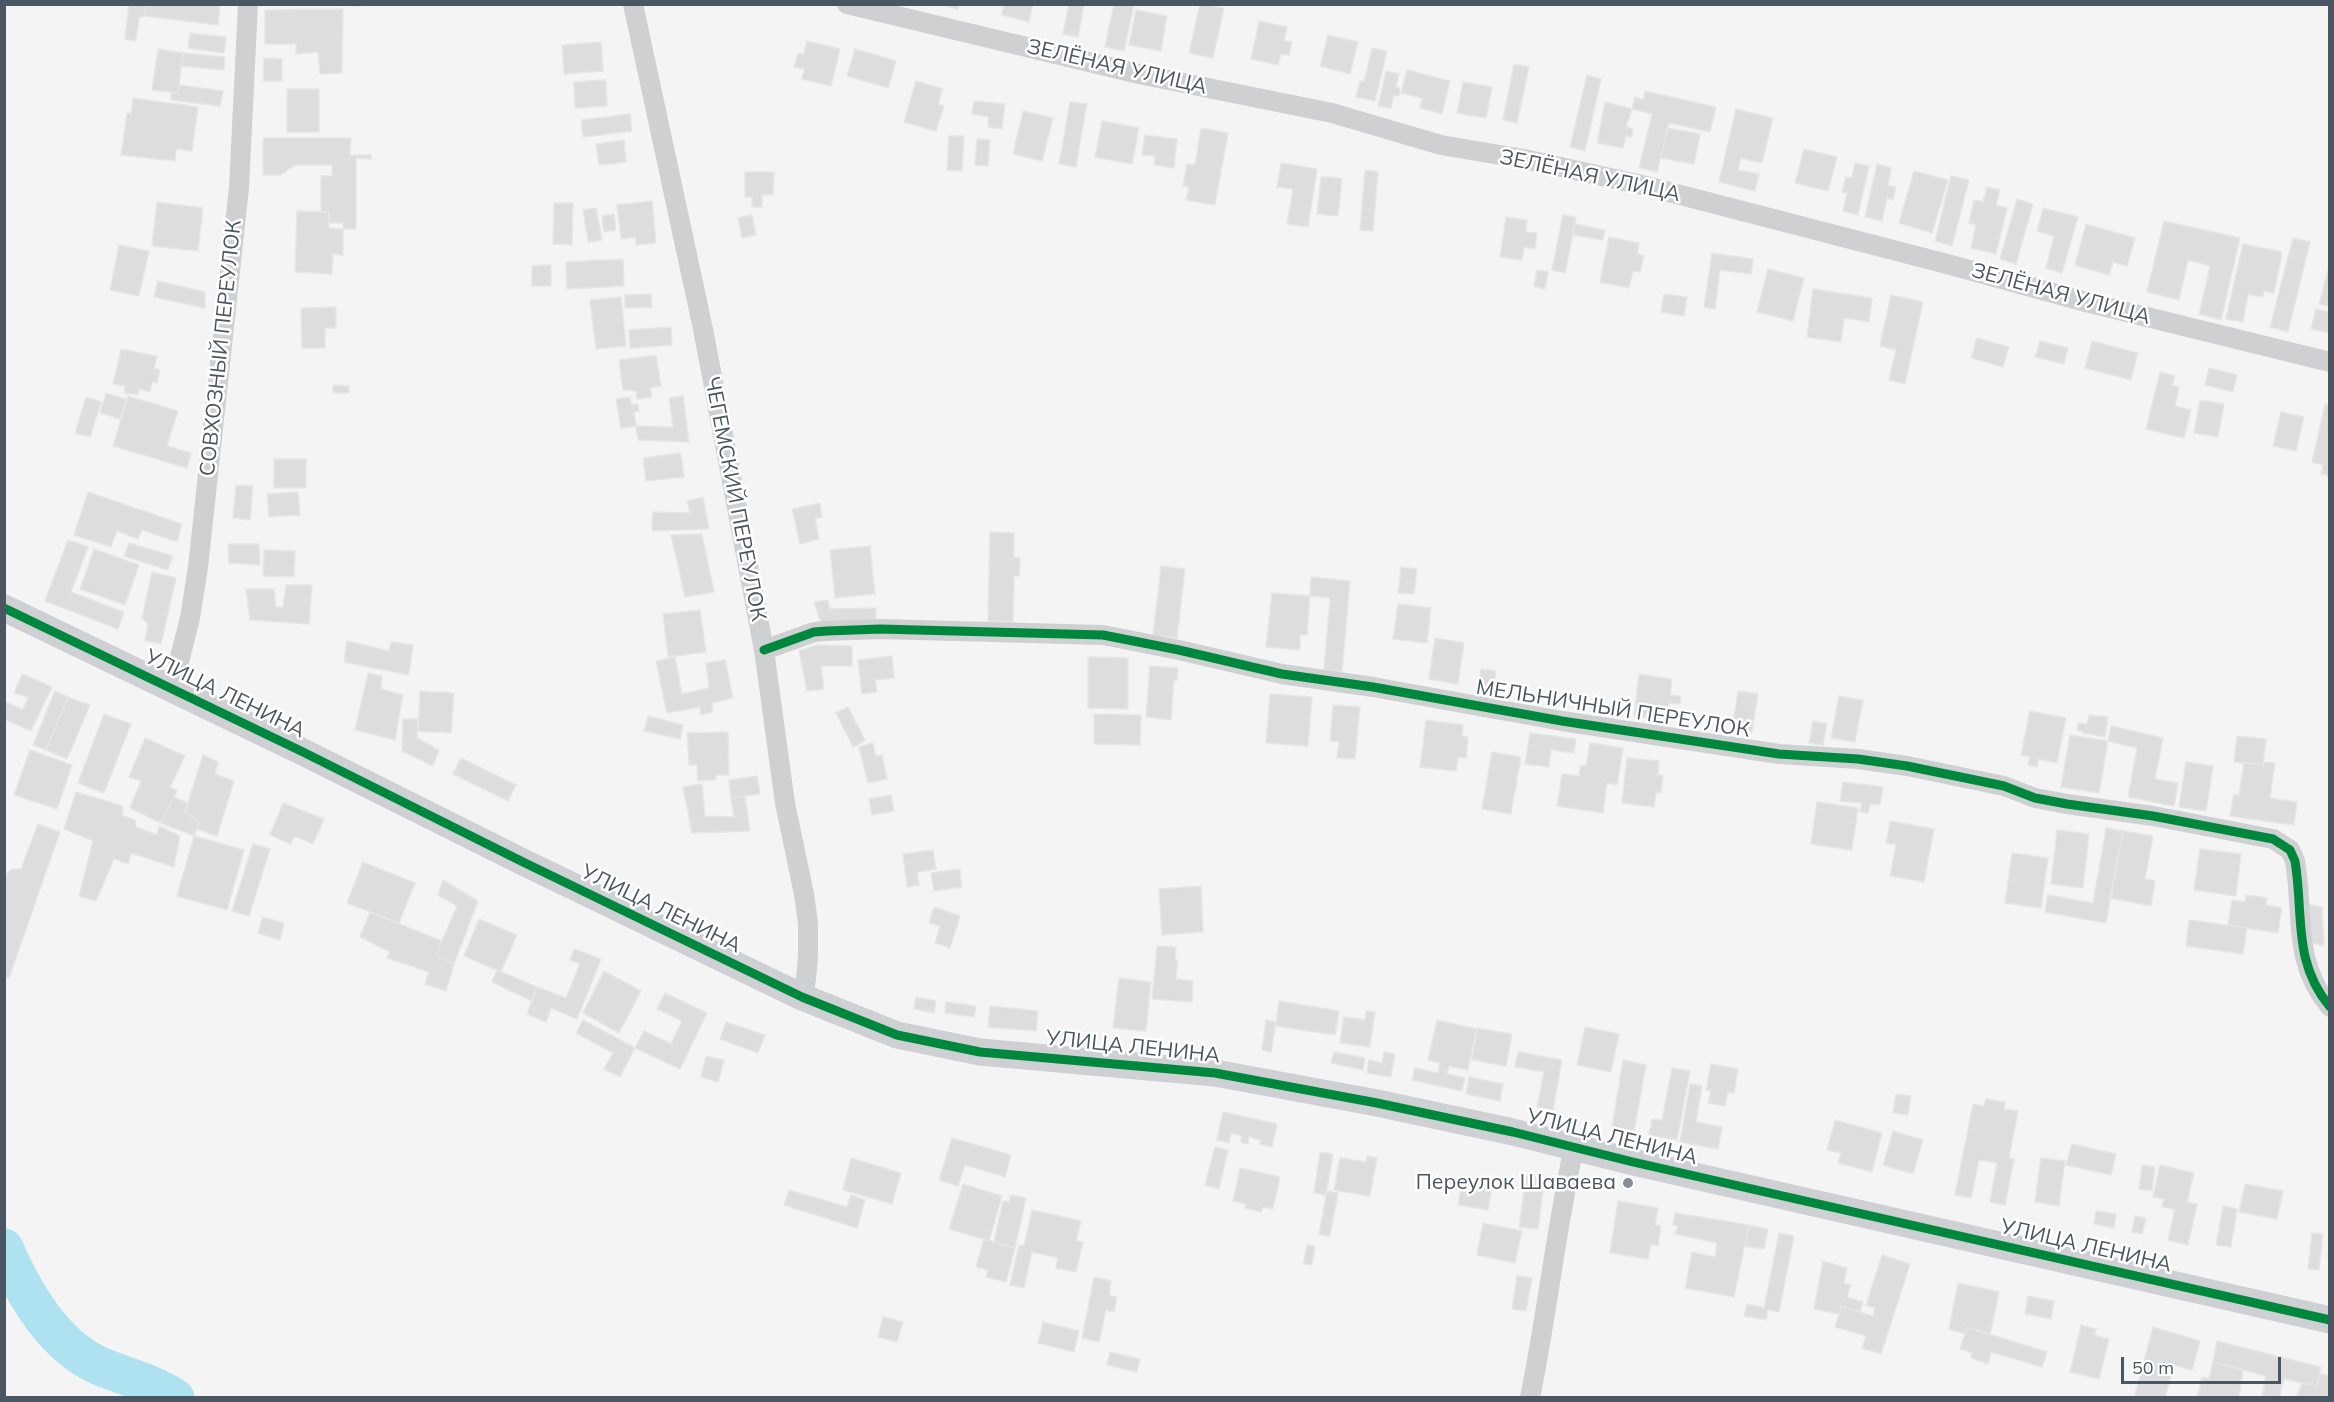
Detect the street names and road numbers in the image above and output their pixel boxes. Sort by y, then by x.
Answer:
street label: ЗЕЛЁНАЯ УЛИЦА [1025,34,1209,100]
street label: ЗЕЛЁНАЯ УЛИЦА [1497,145,1683,207]
street label: СОВХОЗНЫЙ ПЕРЕУЛОК [195,219,247,477]
street label: ЗЕЛЁНАЯ УЛИЦА [1969,258,2153,330]
street label: ЧЕГЕМСКИЙ ПЕРЕУЛОК [699,375,771,623]
street label: УЛИЦА ЛЕНИНА [141,644,309,744]
street label: МЕЛЬНИЧНЫЙ ПЕРЕУЛОК [1474,675,1752,743]
street label: УЛИЦА ЛЕНИНА [577,859,745,959]
street label: УЛИЦА ЛЕНИНА [1045,1025,1221,1069]
street label: УЛИЦА ЛЕНИНА [1524,1104,1700,1170]
street label: УЛИЦА ЛЕНИНА [1998,1214,2174,1278]

